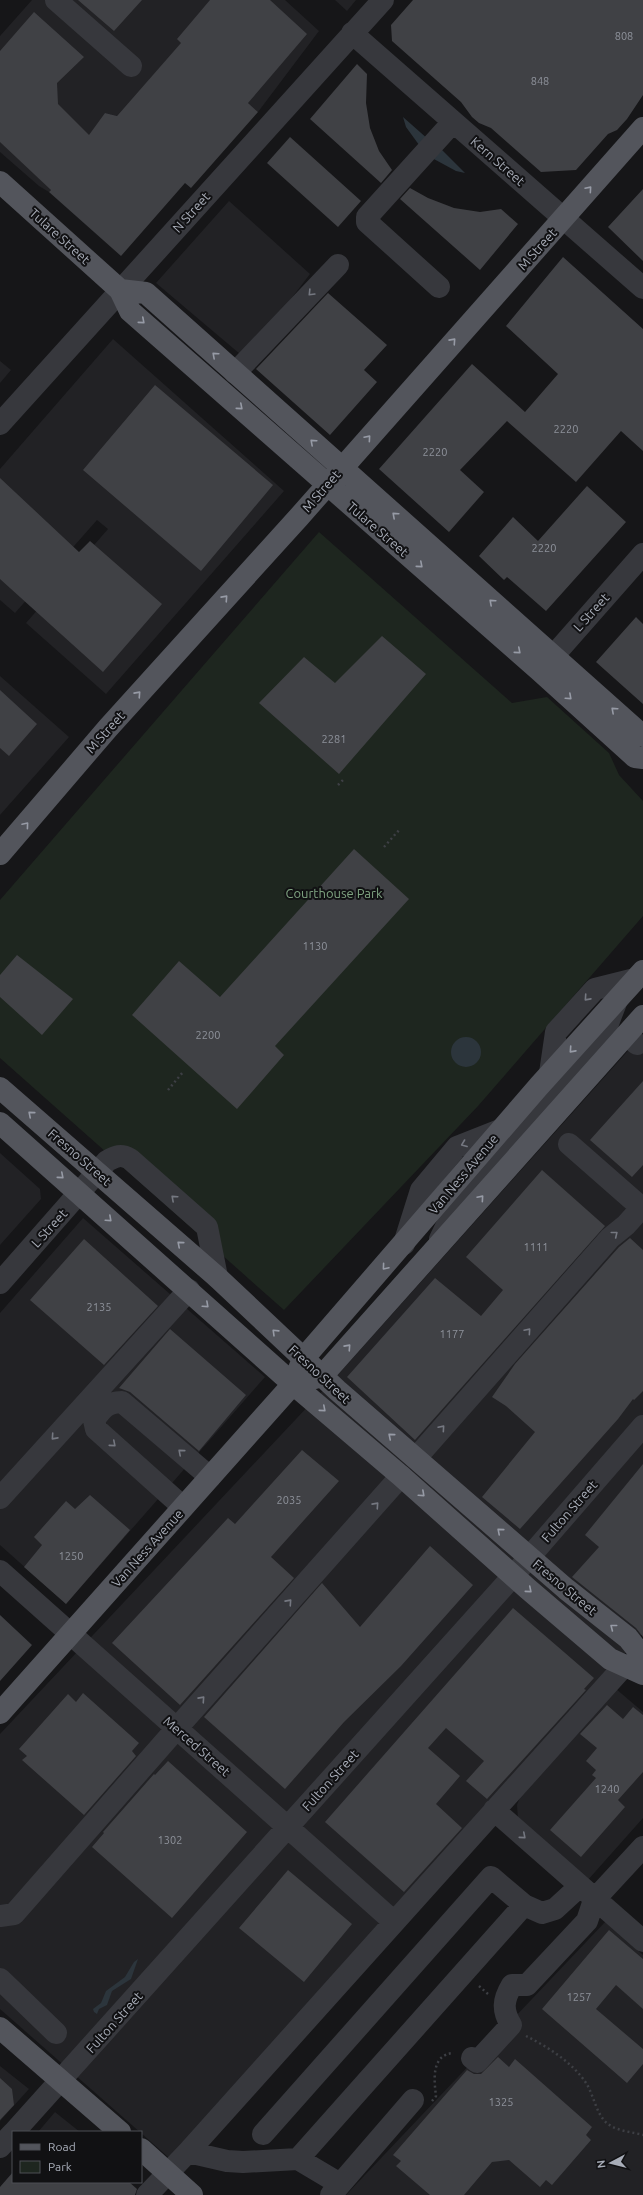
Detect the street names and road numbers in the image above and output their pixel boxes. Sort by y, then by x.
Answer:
street label: Kern Street [468,134,528,188]
street label: N Street [170,189,212,235]
street label: Tulare Street [27,205,93,267]
street label: M Street [515,226,559,272]
street label: M Street [299,467,343,515]
street label: Tulare Street [345,499,411,559]
street label: L Street [570,590,612,634]
street label: M Street [83,709,127,755]
street label: Fresno Street [46,1126,114,1188]
street label: Van Ness Avenue [426,1131,500,1217]
street label: L Street [28,1206,70,1250]
street label: Fresno Street [286,1342,354,1406]
street label: Fulton Street [539,1477,599,1545]
street label: Van Ness Avenue [108,1506,186,1590]
street label: Fresno Street [530,1556,600,1618]
street label: Merced Street [161,1713,233,1779]
street label: Fulton Street [299,1747,361,1813]
street label: Fulton Street [83,1989,145,2055]

